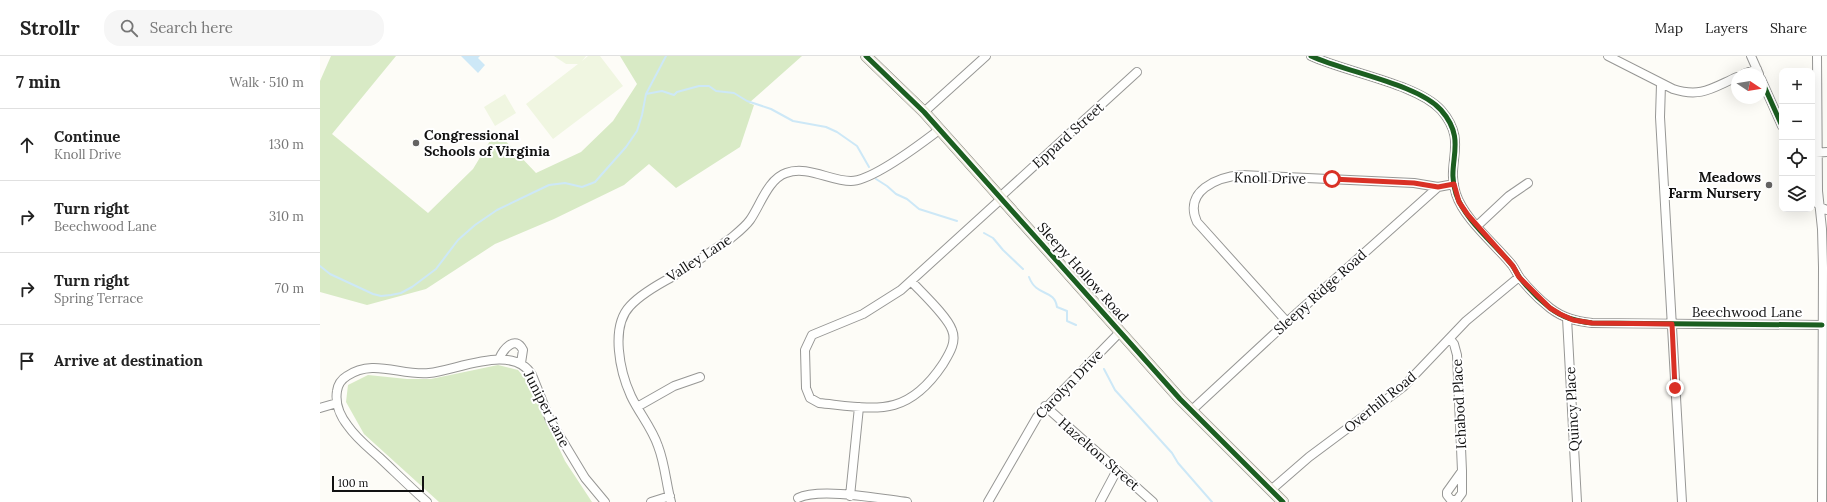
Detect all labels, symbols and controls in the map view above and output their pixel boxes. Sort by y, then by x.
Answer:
search box [104,10,384,46]
text: Strollr [20,16,80,40]
icon: search [118,17,140,39]
text: Search here [150,18,233,37]
text: Map [1655,19,1683,37]
text: Layers [1705,19,1748,37]
text: Share [1770,19,1807,37]
north arrow [1731,68,1767,104]
map controls [1779,68,1815,212]
button: + [1779,68,1815,104]
text: 7 min [16,71,61,93]
text: Walk · 510 m [229,74,304,91]
street label: Eppard Street [1028,98,1108,172]
button: − [1779,104,1815,140]
place label: Congressional Schools of Virginia [424,126,551,160]
text: Continue [54,127,120,146]
icon: ahead [16,134,38,156]
text: 130 m [269,136,304,153]
marker: Congressional Schools of Virginia [411,138,421,148]
button: locate [1779,140,1815,176]
text: Knoll Drive [54,146,121,163]
street label: Knoll Drive [1234,168,1307,188]
place label: Meadows Farm Nursery [1668,168,1761,202]
route start [1323,170,1341,188]
button: layers [1779,176,1815,212]
marker: Meadows Farm Nursery [1764,180,1774,190]
text: Turn right [54,199,130,218]
icon: right [16,206,38,228]
text: 310 m [269,208,304,225]
text: Beechwood Lane [54,218,157,235]
street label: Sleepy Hollow Road [1033,218,1133,326]
street label: Valley Lane [662,230,735,286]
street label: Sleepy Ridge Road [1270,246,1370,338]
text: Turn right [54,271,130,290]
icon: right [16,278,38,300]
text: 70 m [275,280,304,297]
text: Spring Terrace [54,290,143,307]
street label: Beechwood Lane [1692,303,1803,321]
street label: Carolyn Drive [1031,345,1107,422]
icon: arrive [16,350,38,372]
text: Arrive at destination [54,351,203,370]
street label: Ichabod Place [1448,358,1470,450]
street label: Quincy Place [1561,366,1583,452]
street label: Juniper Lane [520,367,574,451]
street label: Overhill Road [1340,367,1420,437]
route end [1666,379,1684,397]
street label: Hazelton Street [1055,414,1144,495]
scale bar [332,474,424,493]
text: 100 m [338,476,368,490]

